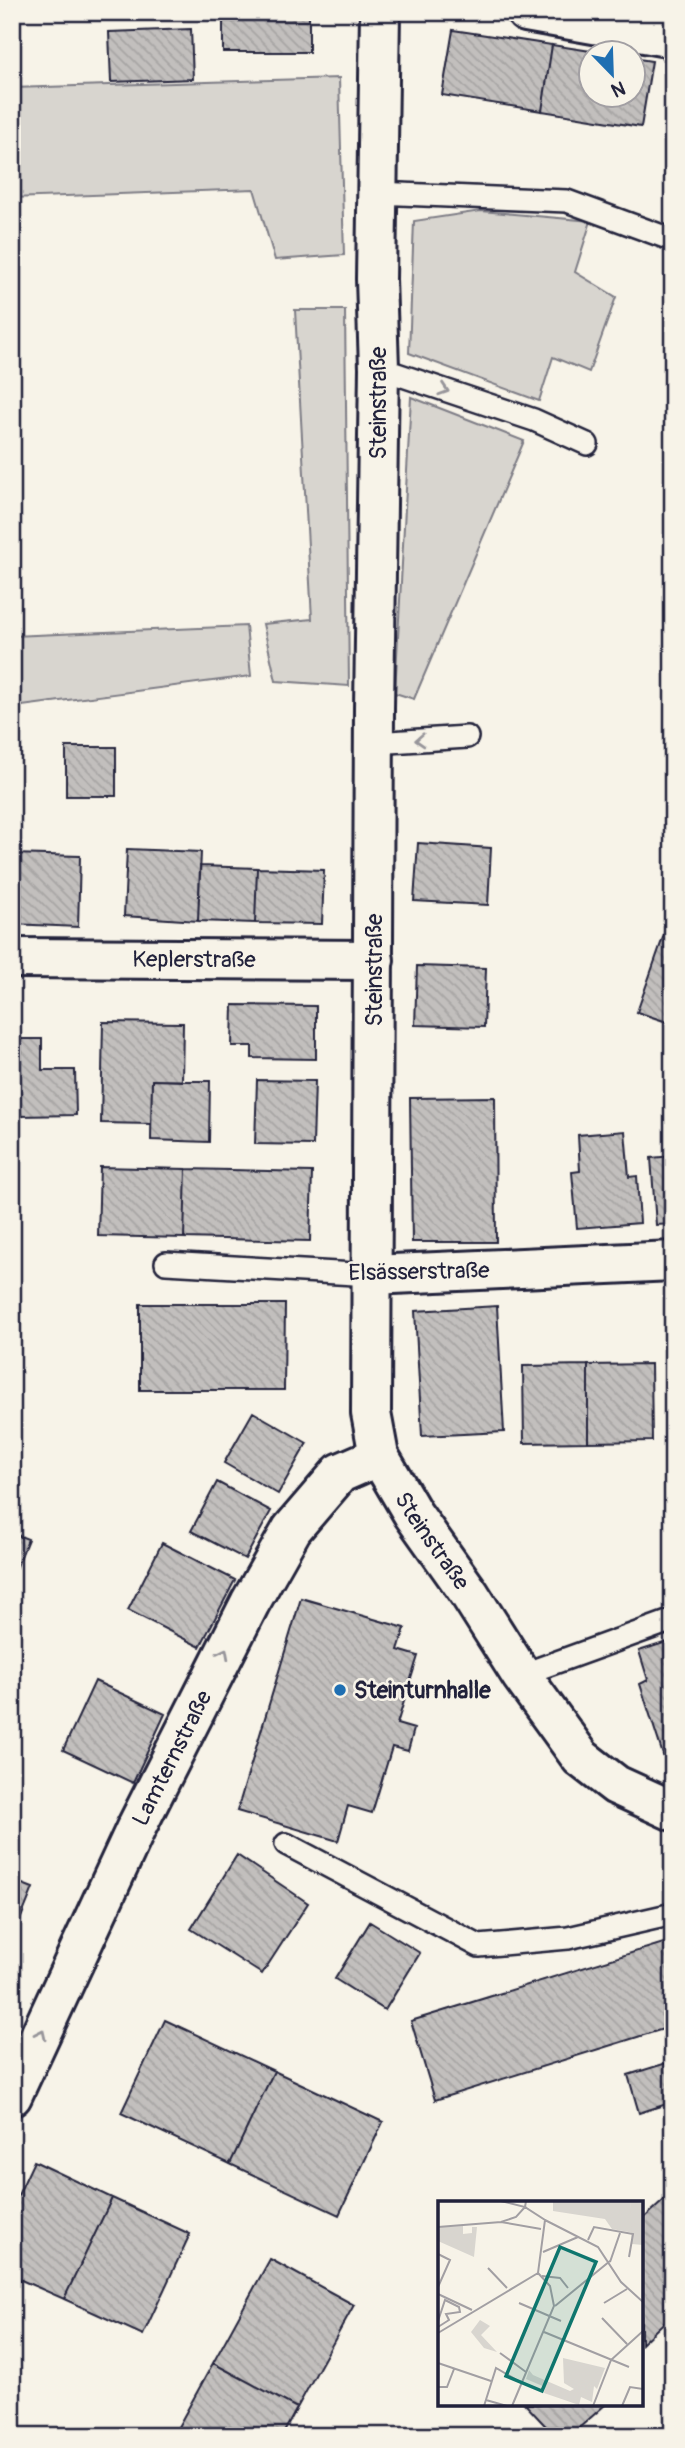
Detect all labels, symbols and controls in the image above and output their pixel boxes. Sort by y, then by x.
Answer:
north arrow [576,38,646,108]
text: N [608,75,629,102]
street label: Steinstraße [364,346,393,459]
one-way arrow [437,382,450,396]
one-way arrow [415,732,426,747]
street label: Steinstraße [360,913,389,1026]
street label: Keplerstraße [132,945,256,974]
street label: Elsässerstraße [348,1256,490,1287]
street label: Steinstraße [388,1487,476,1596]
one-way arrow [216,1648,230,1660]
place label: Steinturnhalle [354,1676,491,1705]
marker: Steinturnhalle [332,1682,348,1698]
street label: Lamternstraße [126,1685,219,1831]
one-way arrow [33,2029,47,2042]
inset map [438,2201,643,2406]

